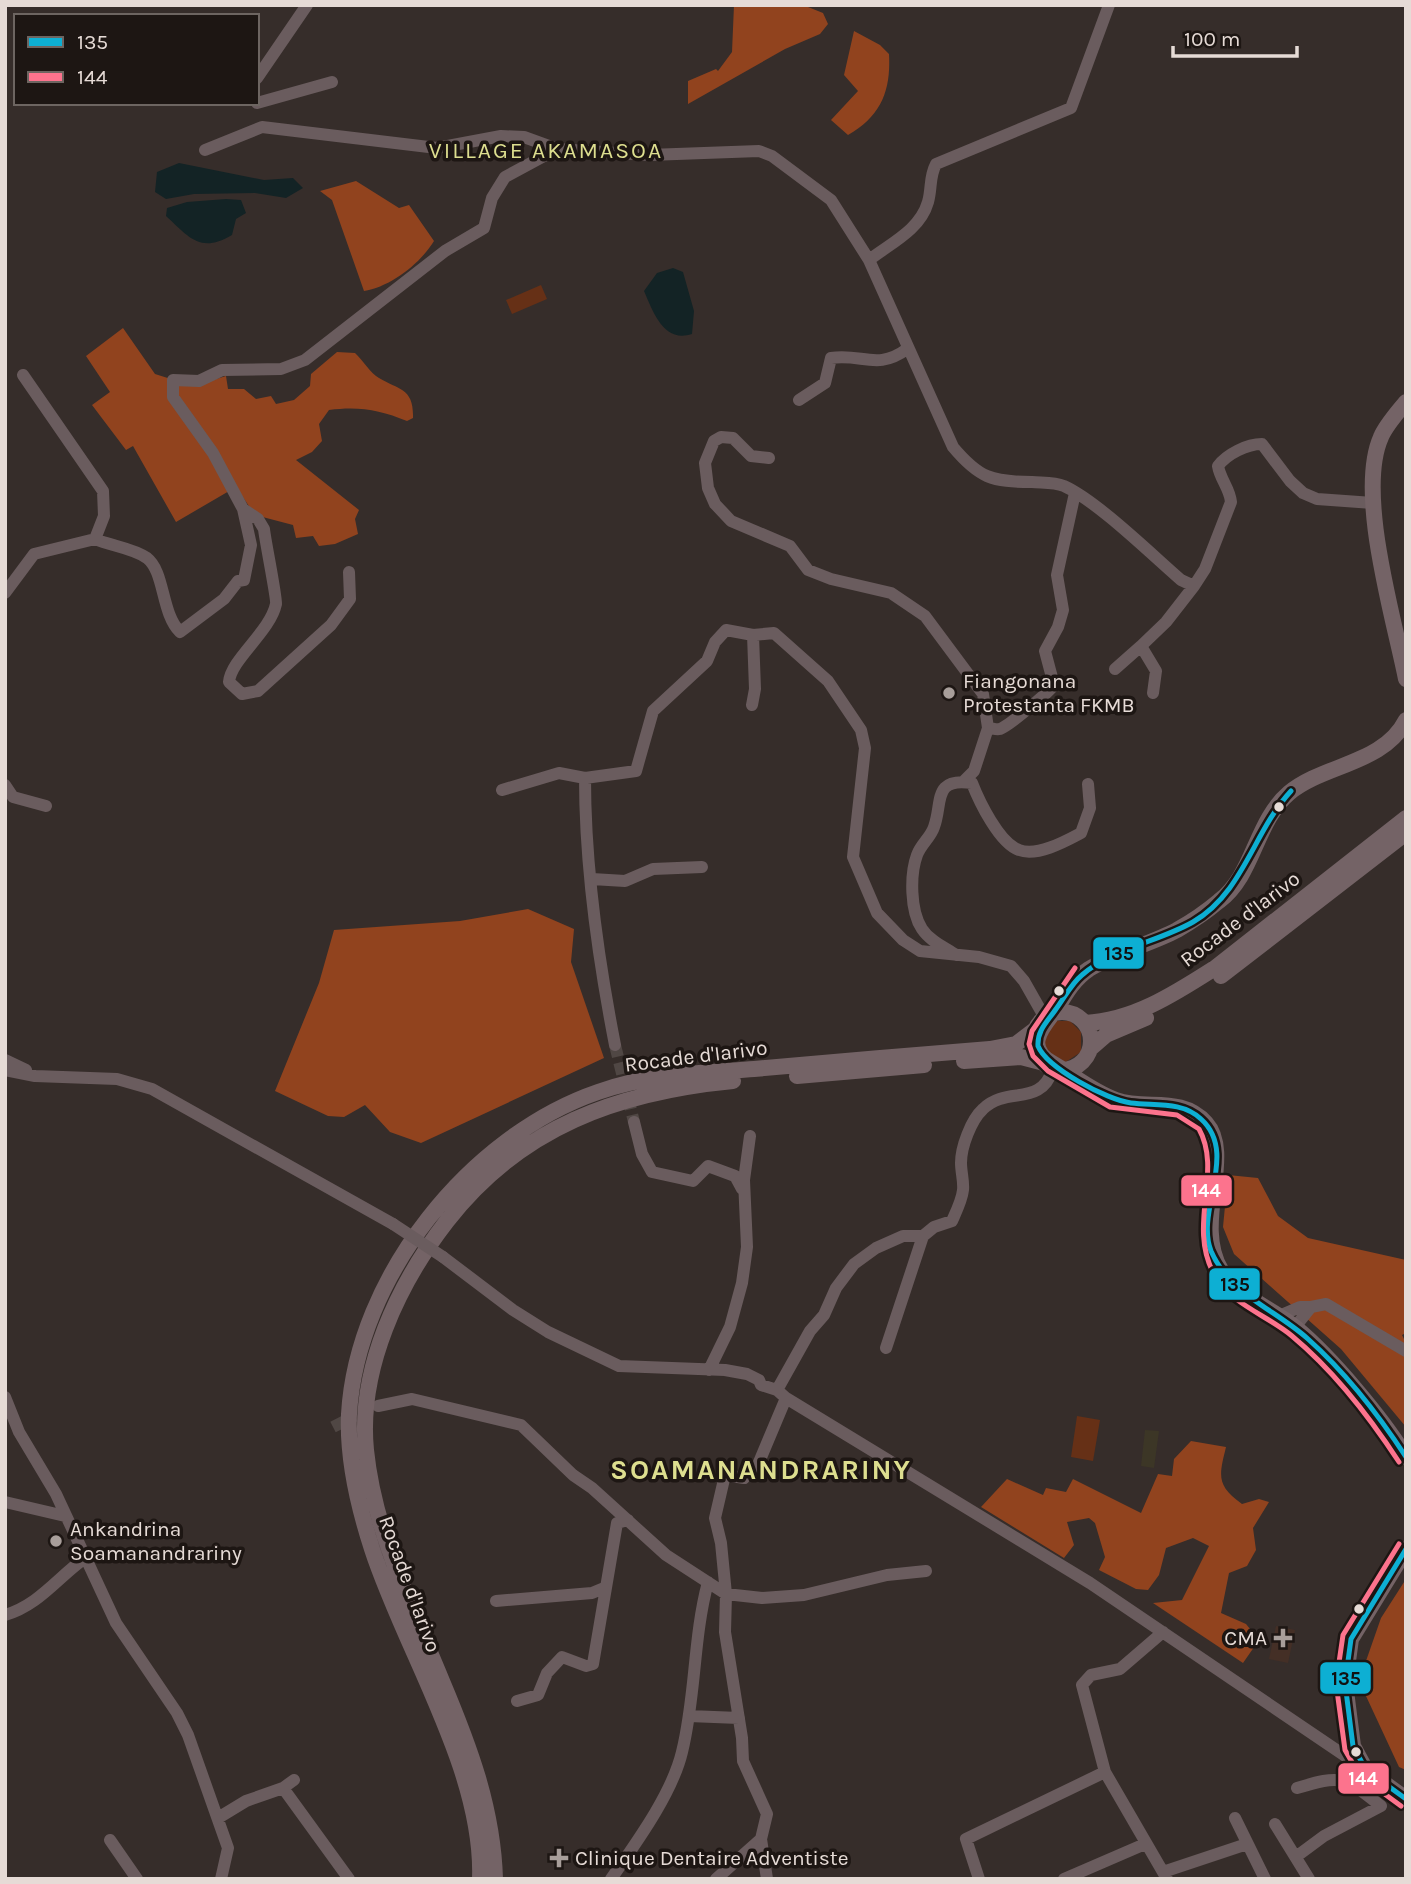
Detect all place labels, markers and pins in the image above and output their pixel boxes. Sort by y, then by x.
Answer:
place label: Fiangonana Protestanta FKMB [963,669,1135,717]
marker: Fiangonana Protestanta FKMB [941,685,957,701]
unlabelled marker [1272,800,1286,814]
unlabelled marker [1052,984,1066,998]
place label: Ankandrina Soamanandrariny [70,1517,242,1565]
marker: Ankandrina Soamanandrariny [48,1533,64,1549]
unlabelled marker [1352,1602,1366,1616]
place label: CMA [1224,1626,1267,1650]
marker: CMA [1273,1628,1293,1648]
unlabelled marker [1349,1745,1363,1759]
place label: Clinique Dentaire Adventiste [575,1846,848,1870]
marker: Clinique Dentaire Adventiste [549,1848,569,1868]

